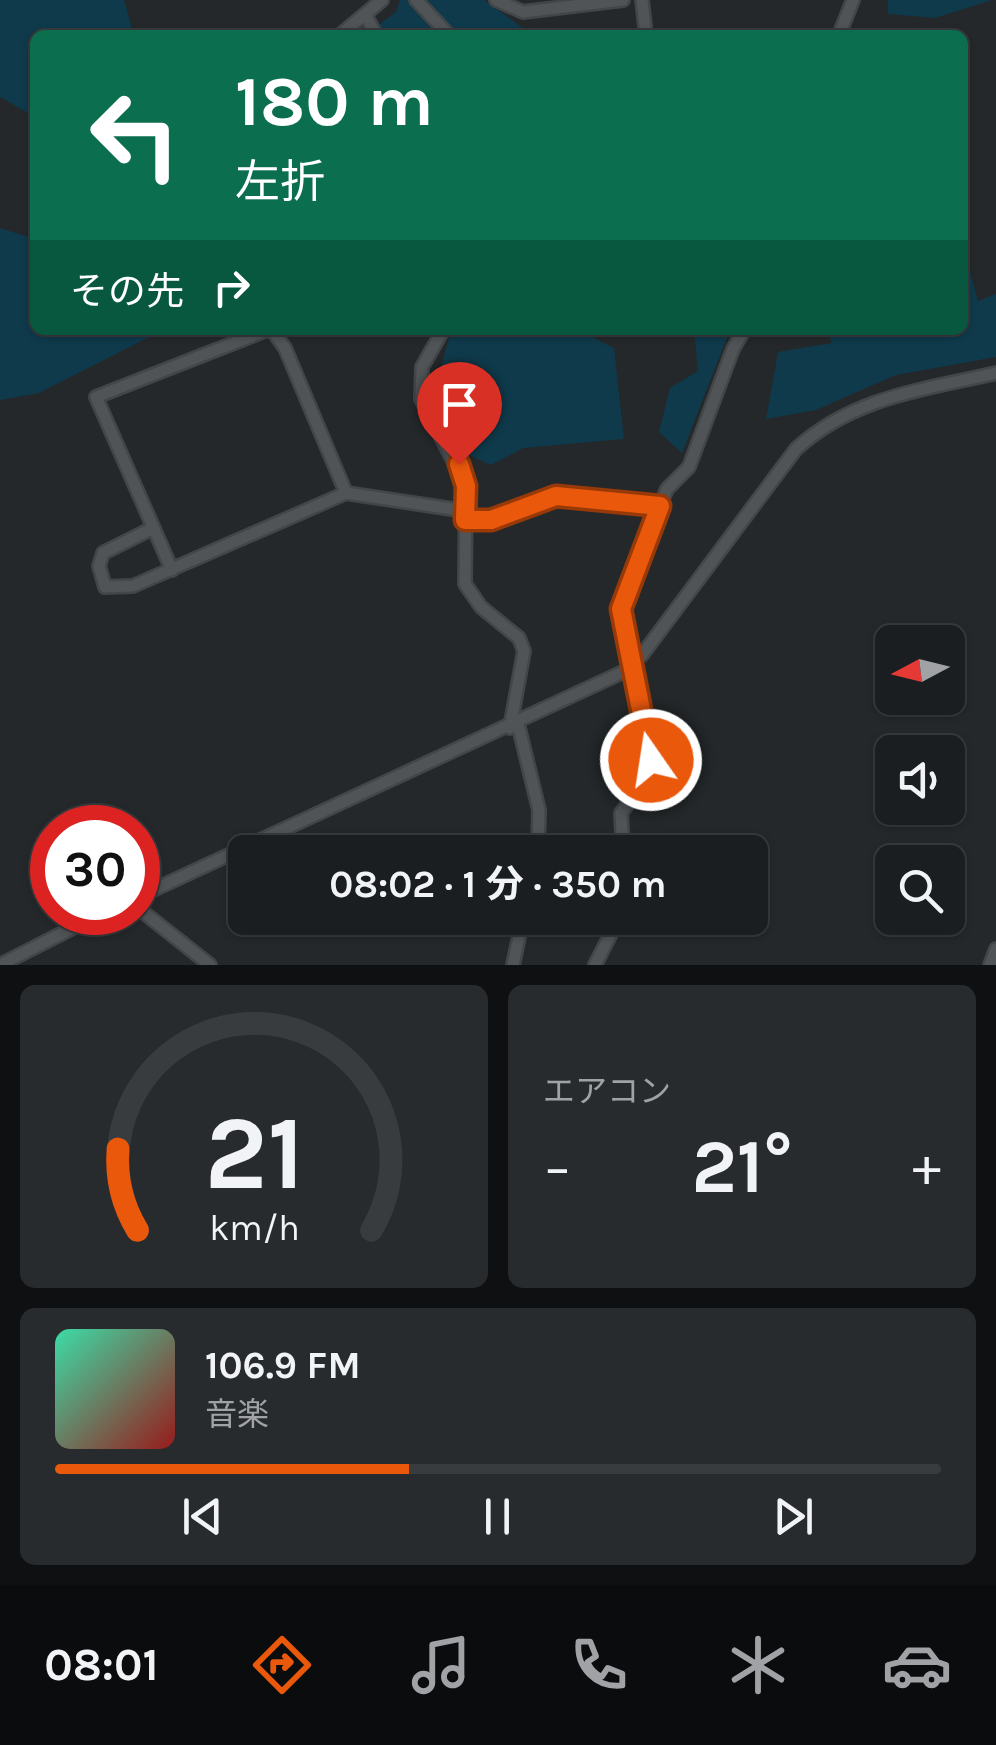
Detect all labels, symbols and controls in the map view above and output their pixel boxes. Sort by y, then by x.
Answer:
text: 180 m [235,61,434,143]
icon: left [70,70,200,200]
text: 左折 [235,156,325,208]
icon: right [204,260,259,315]
text: その先 [70,269,184,314]
pin [417,362,502,465]
icon: arrive [432,377,487,432]
north arrow [875,625,965,715]
map controls [875,625,965,935]
position arrow [599,708,703,812]
button: sound [875,735,965,825]
speed limit sign: 30 [30,805,160,935]
button: search [875,845,965,935]
text: 08:02 · 1 分 · 350 m [329,862,667,907]
text: エアコン [543,1073,671,1110]
text: 21 [204,1093,304,1214]
text: 21° [691,1123,793,1211]
text: − [543,1135,572,1199]
text: + [912,1135,941,1199]
text: km/h [209,1207,299,1249]
text: 106.9 FM [205,1343,361,1388]
text: 音楽 [205,1396,269,1433]
icon: previous [175,1489,230,1544]
icon: pause [470,1489,525,1544]
icon: next [766,1489,821,1544]
icon: directions [247,1630,317,1700]
icon: music [406,1630,476,1700]
icon: phone [564,1630,634,1700]
icon: climate [723,1630,793,1700]
icon: car [882,1630,952,1700]
text: 08:01 [44,1639,159,1691]

